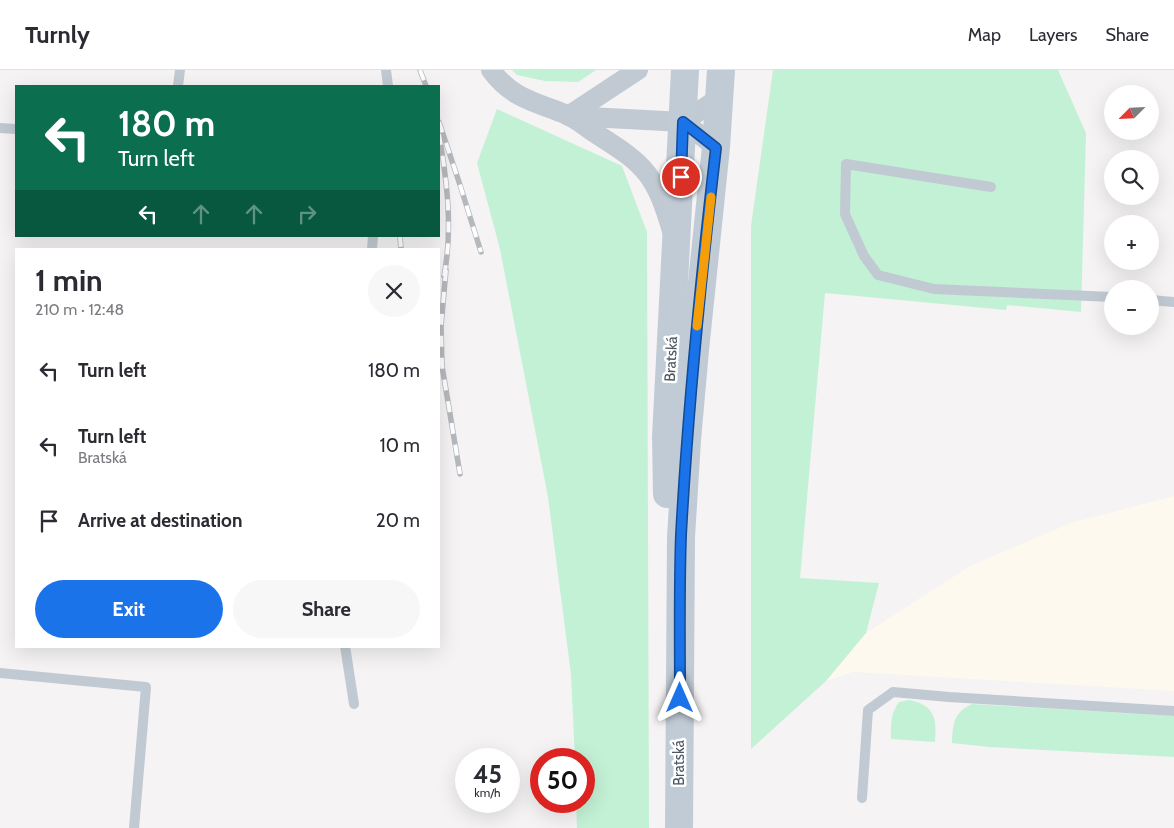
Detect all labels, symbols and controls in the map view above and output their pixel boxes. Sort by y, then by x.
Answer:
text: Turnly [25,20,90,49]
text: Map [968,24,1001,46]
text: Layers [1029,24,1078,46]
text: Share [1106,24,1149,46]
north arrow [1104,85,1159,140]
map controls [1104,85,1159,335]
text: 180 m [118,102,215,145]
icon: left [35,105,100,170]
text: Turn left [118,145,195,172]
button: search [1104,150,1159,205]
pin [660,156,702,198]
icon: arrive [667,163,695,191]
icon: left [134,200,162,228]
icon: ahead [187,200,215,228]
icon: ahead [240,200,268,228]
icon: right [293,200,321,228]
button: + [1104,215,1159,270]
text: 1 min [35,262,103,299]
button: close [368,265,420,317]
button: − [1104,280,1159,335]
text: 210 m · 12:48 [35,300,124,319]
street label: Bratská [661,335,681,382]
icon: left [35,357,63,385]
text: Turn left [78,359,146,382]
text: 180 m [368,359,420,382]
text: Turn left [78,425,146,448]
icon: left [35,432,63,460]
text: 10 m [380,434,420,457]
text: Bratská [78,448,127,467]
icon: arrive [35,507,63,535]
text: Arrive at destination [78,509,242,532]
text: 20 m [376,509,420,532]
button: Exit [35,580,223,638]
button: Share [233,580,420,638]
position arrow [653,671,705,723]
street label: Bratská [670,739,688,786]
speed limit sign: 50 [530,748,595,813]
text: 45 [473,759,502,789]
text: km/h [474,785,501,800]

